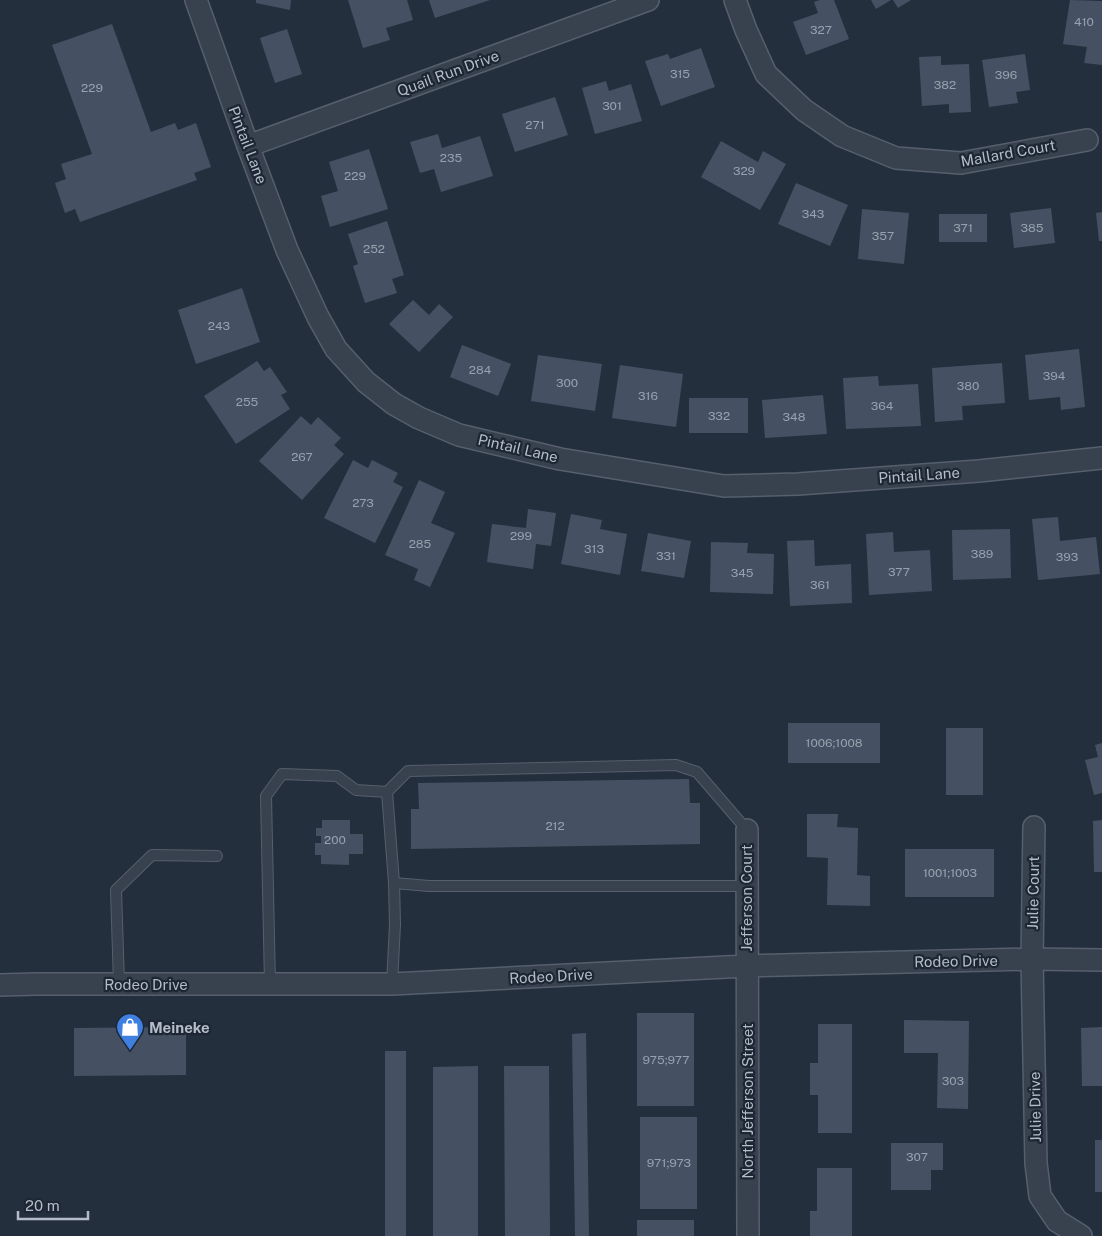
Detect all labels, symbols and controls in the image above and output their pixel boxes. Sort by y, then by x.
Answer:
house number: 410 [1074,15,1094,29]
house number: 327 [810,23,832,37]
street label: Quail Run Drive [395,47,501,99]
house number: 315 [670,67,690,81]
house number: 396 [995,68,1017,82]
house number: 382 [934,78,956,92]
house number: 229 [81,81,103,95]
house number: 301 [602,99,622,113]
street label: Pintail Lane [225,104,271,186]
house number: 271 [525,118,545,132]
street label: Mallard Court [959,136,1057,170]
house number: 235 [440,151,463,165]
house number: 329 [733,164,755,178]
house number: 229 [344,169,366,183]
house number: 343 [802,207,824,221]
house number: 371 [953,221,973,235]
house number: 385 [1021,221,1044,235]
house number: 357 [872,229,894,243]
house number: 252 [363,242,385,256]
house number: 243 [208,319,230,333]
house number: 284 [469,363,492,377]
house number: 394 [1043,369,1066,383]
house number: 300 [556,376,578,390]
house number: 380 [957,379,979,393]
house number: 316 [638,389,658,403]
house number: 255 [236,395,259,409]
house number: 364 [871,399,894,413]
house number: 332 [708,409,730,423]
house number: 348 [783,410,806,424]
street label: Pintail Lane [476,431,560,465]
house number: 267 [291,450,313,464]
street label: Pintail Lane [878,464,960,486]
house number: 273 [352,496,374,510]
house number: 299 [510,529,532,543]
house number: 285 [409,537,432,551]
house number: 313 [584,542,604,556]
house number: 389 [971,547,993,561]
house number: 331 [656,549,676,563]
house number: 393 [1056,550,1078,564]
house number: 377 [888,565,910,579]
house number: 345 [731,566,754,580]
house number: 361 [810,578,830,592]
house number: 1006;1008 [806,736,863,750]
house number: 212 [545,819,565,833]
house number: 200 [324,833,346,847]
street label: Jefferson Court [738,844,755,952]
street label: Julie Court [1024,856,1042,930]
house number: 1001;1003 [923,866,977,880]
street label: Rodeo Drive [914,952,998,970]
street label: Rodeo Drive [509,965,593,987]
street label: Rodeo Drive [104,976,188,993]
shop icon: Meineke [115,1012,145,1051]
place label: Meineke [149,1019,210,1036]
street label: North Jefferson Street [739,1023,756,1179]
house number: 975;977 [643,1053,689,1067]
street label: Julie Drive [1026,1071,1044,1143]
house number: 303 [942,1074,964,1088]
house number: 307 [906,1150,928,1164]
house number: 971;973 [647,1156,691,1170]
scale bar [18,1188,88,1220]
text: 20 m [25,1197,60,1214]

